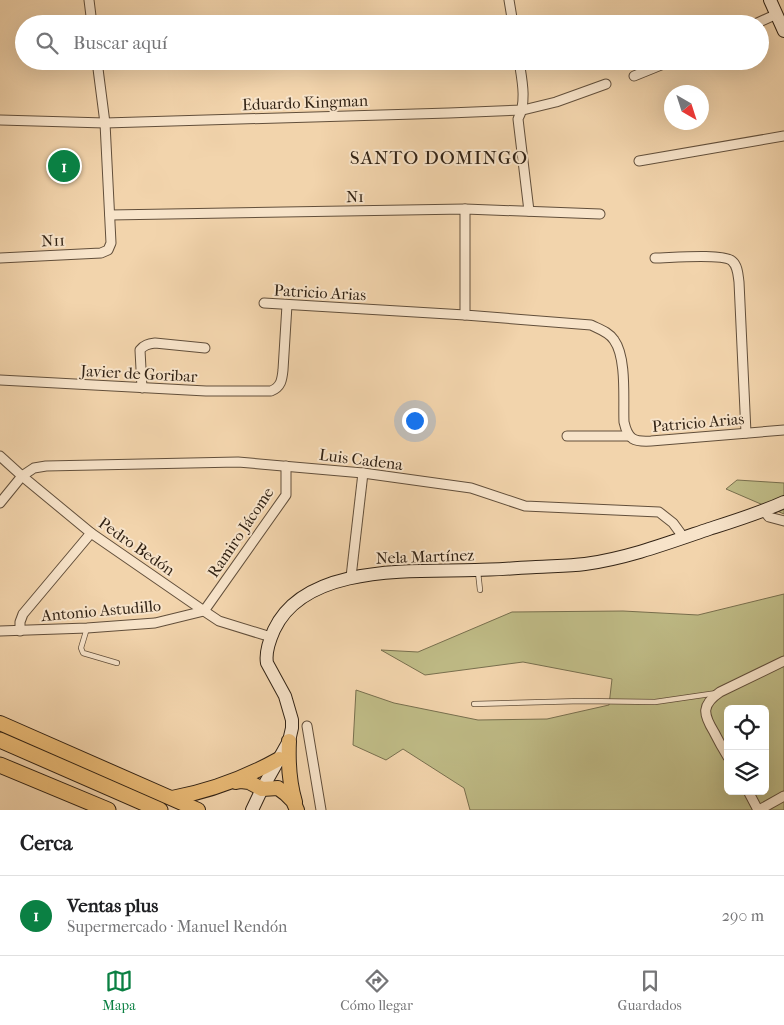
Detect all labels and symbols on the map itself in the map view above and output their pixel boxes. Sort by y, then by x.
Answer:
north arrow [664,85,709,130]
street label: Eduardo Kingman [242,91,369,114]
pin: 1 [48,147,80,185]
district label: SANTO DOMINGO [350,147,528,169]
street label: N1 [346,187,364,206]
street label: N11 [41,230,65,251]
street label: Patricio Arias [273,281,367,304]
street label: Javier de Goribar [78,361,198,386]
your location [402,408,428,434]
street label: Patricio Arias [651,409,745,436]
street label: Luis Cadena [318,445,404,474]
street label: Ramiro Jácome [203,483,278,581]
street label: Pedro Bedón [95,513,179,580]
street label: Nela Martínez [375,545,475,568]
street label: Antonio Astudillo [39,596,162,625]

